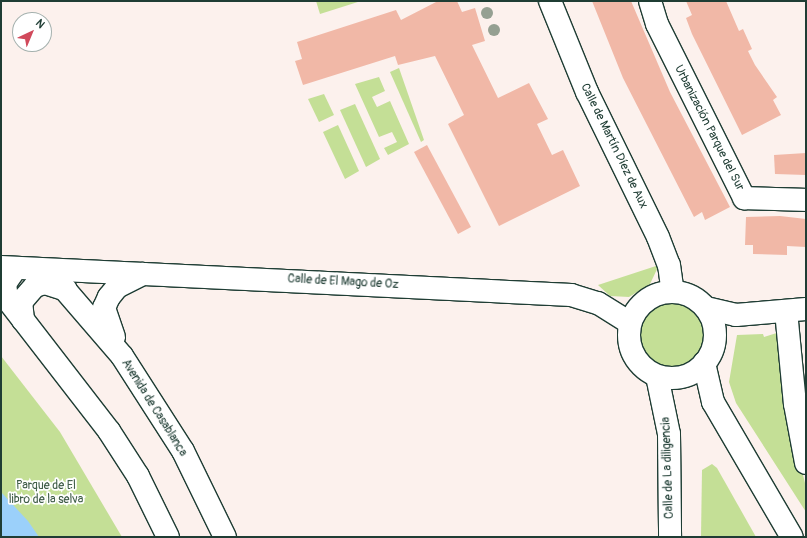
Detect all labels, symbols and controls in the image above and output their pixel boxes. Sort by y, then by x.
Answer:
north arrow [12,12,52,52]
text: N [33,16,47,31]
street label: Urbanización Parque del Sur [671,63,747,193]
street label: Calle de Martín Díez de Aux [577,81,651,211]
street label: Calle de El Mago de Oz [287,272,399,292]
street label: Avenida de Casablanca [118,357,190,459]
street label: Calle de La diligencia [659,417,677,519]
park label: Parque de El libro de la selva [9,479,83,507]

